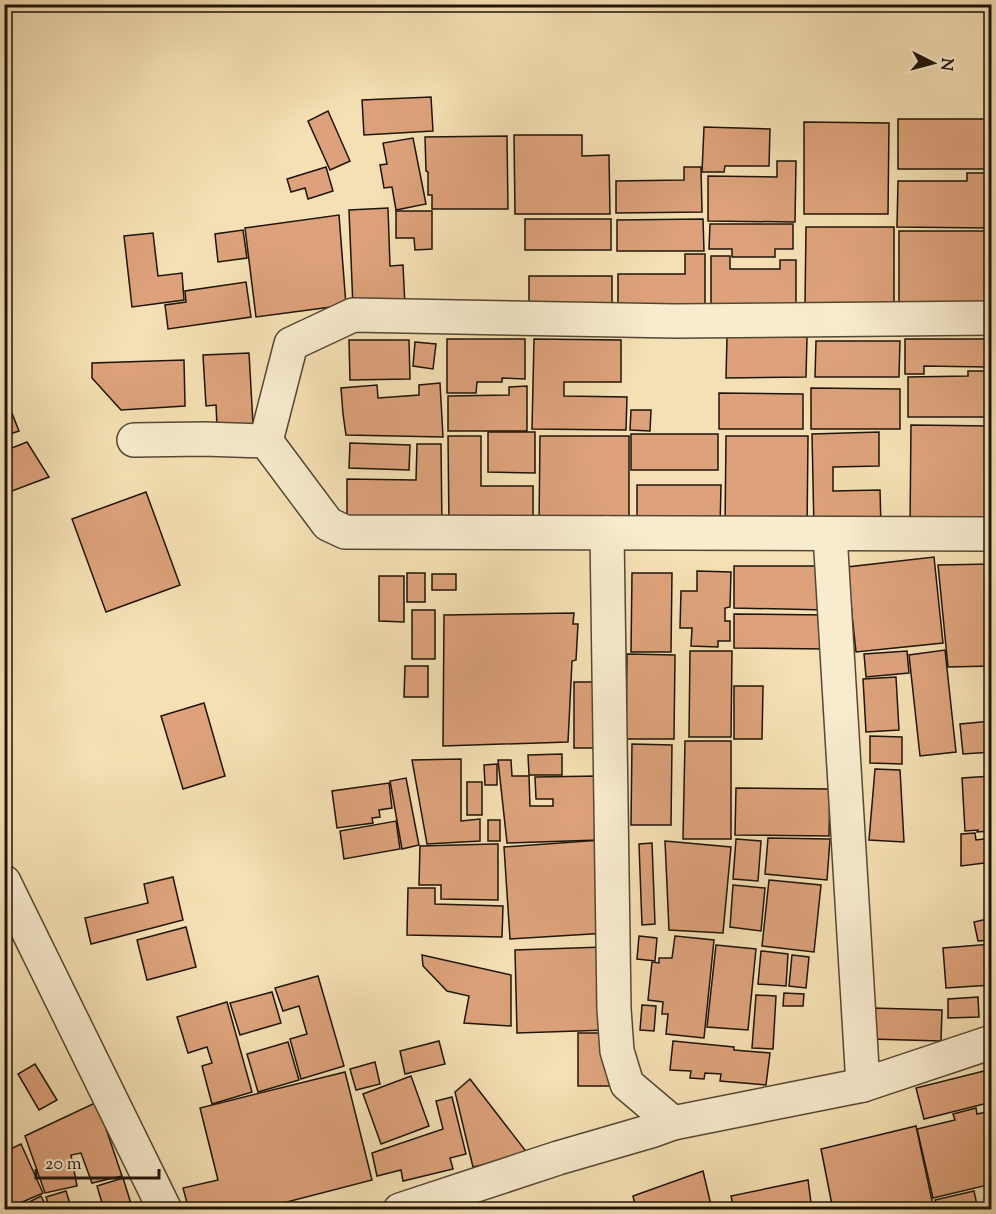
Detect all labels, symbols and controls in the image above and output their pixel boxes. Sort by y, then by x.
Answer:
north arrow [903,33,963,93]
text: N [933,57,958,72]
scale bar [36,1142,159,1180]
text: 20 m [45,1152,82,1178]

